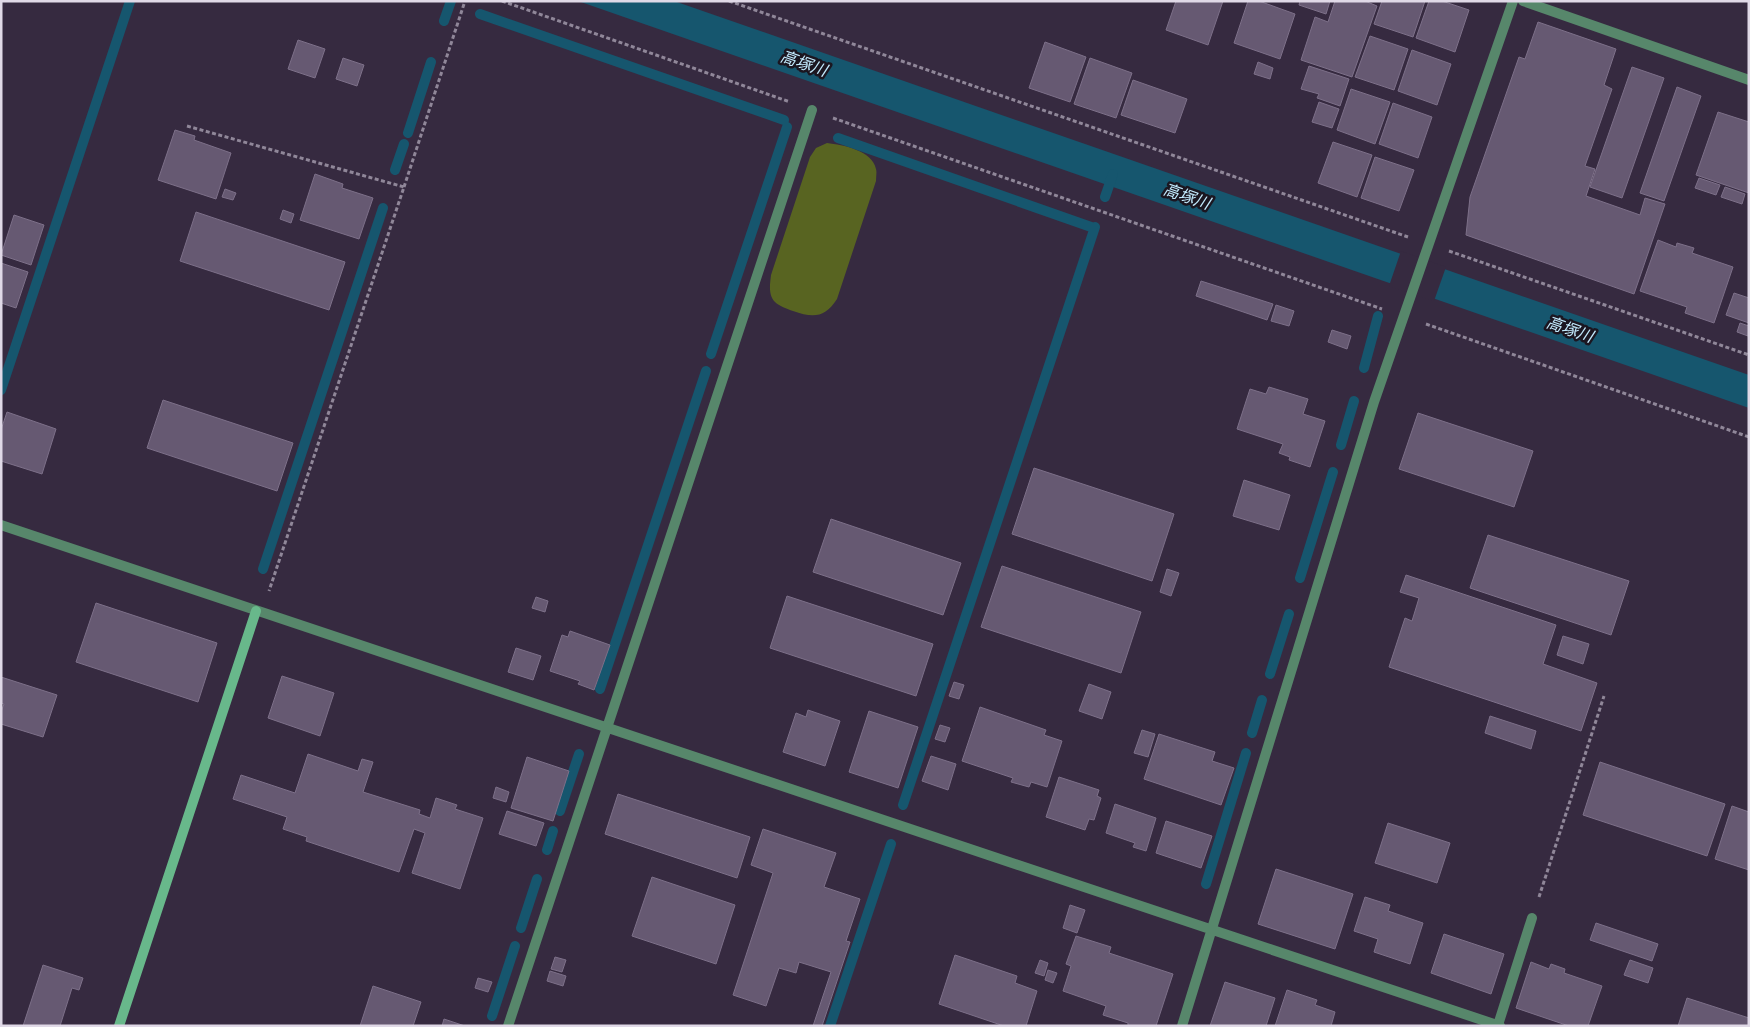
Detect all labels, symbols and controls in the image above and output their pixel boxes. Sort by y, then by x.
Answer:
water label: 高塚川 [778,46,832,81]
water label: 高塚川 [1161,179,1215,214]
water label: 高塚川 [1544,312,1598,347]

